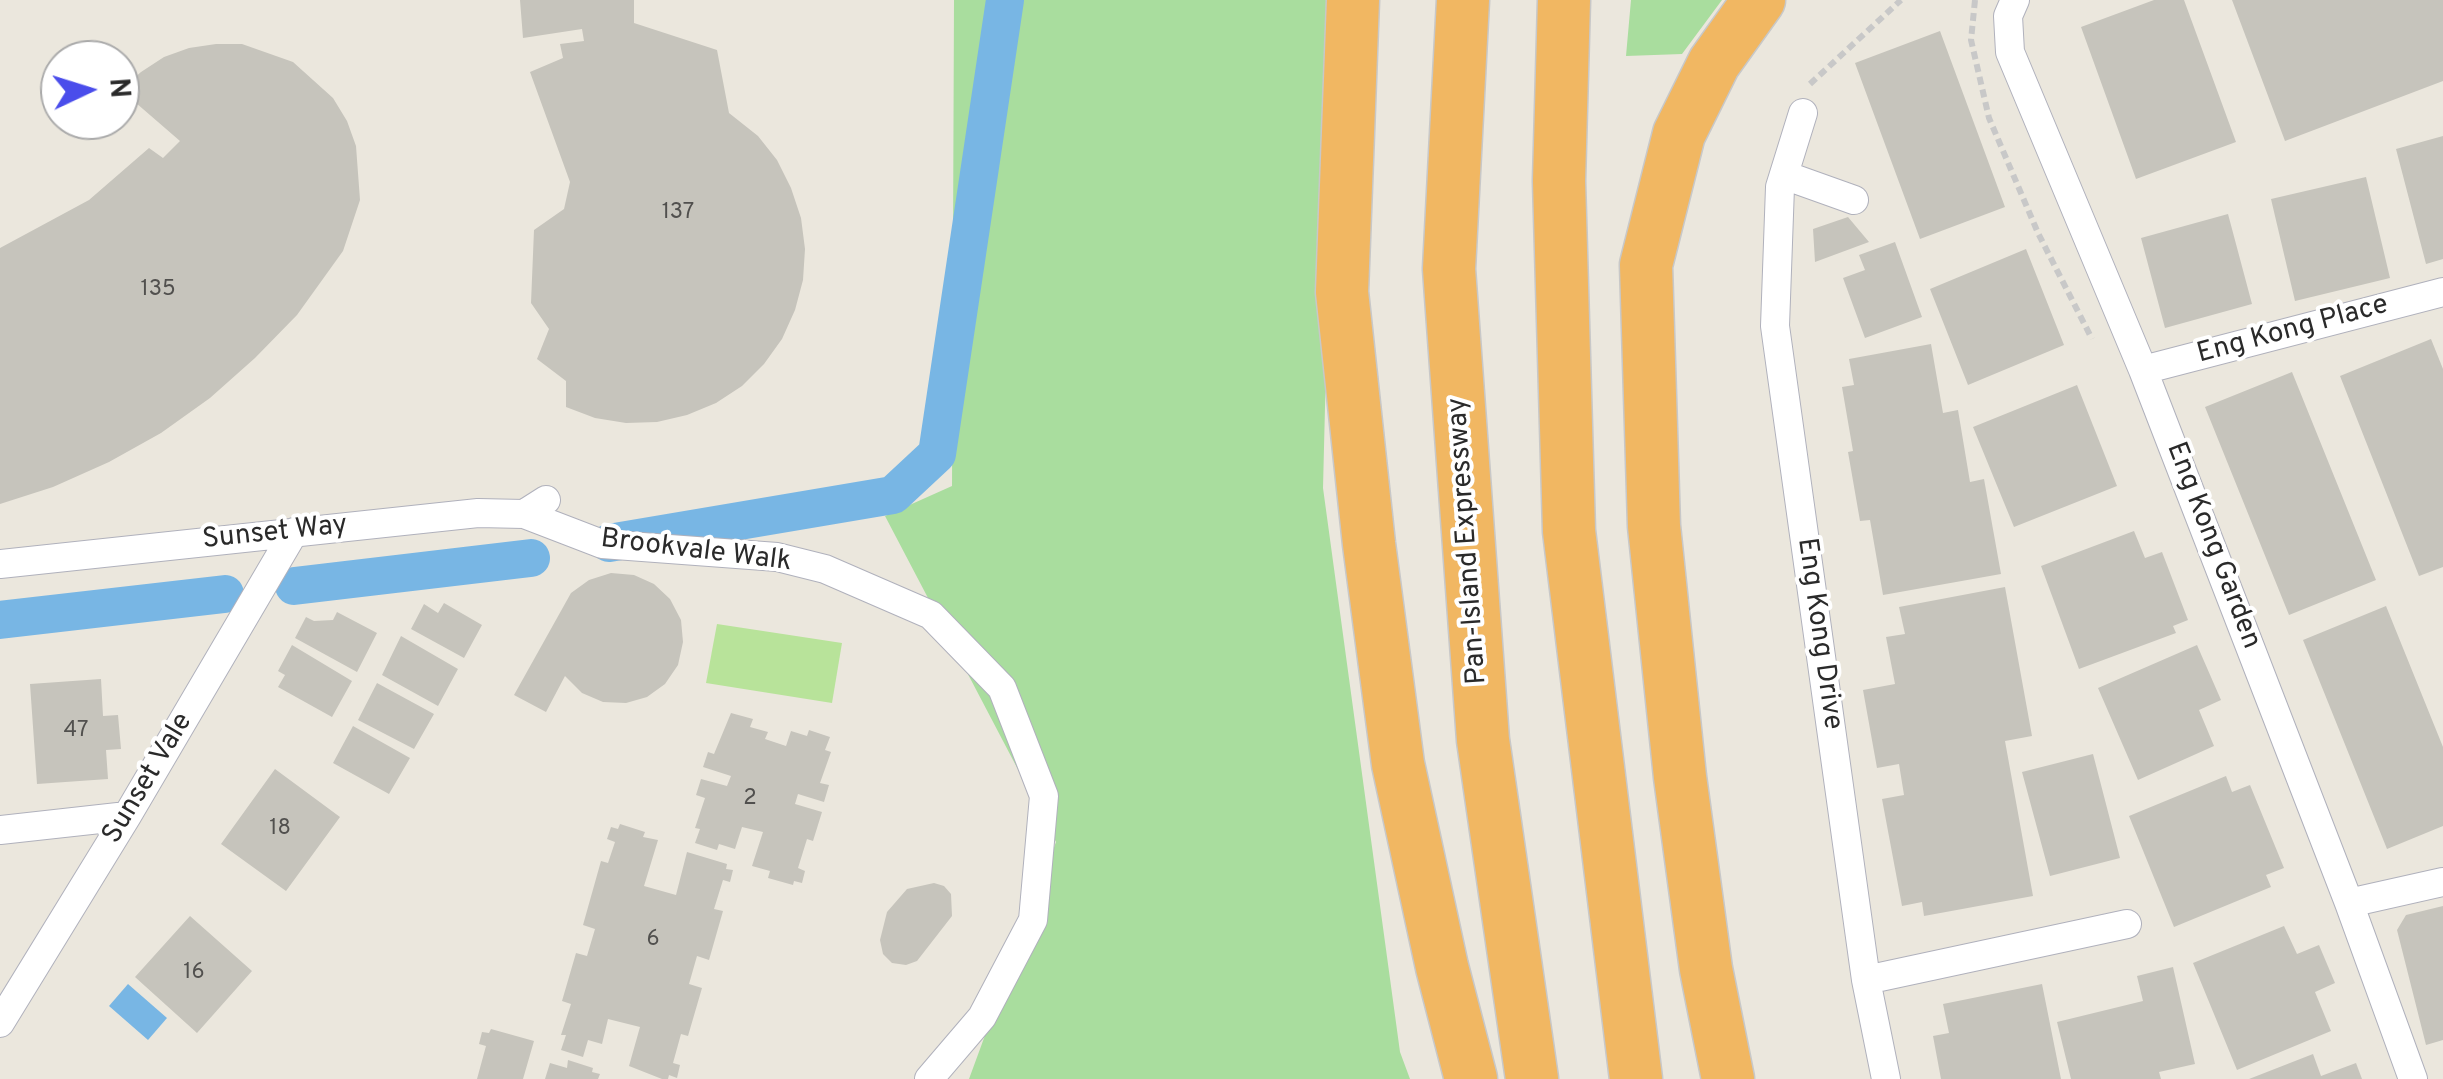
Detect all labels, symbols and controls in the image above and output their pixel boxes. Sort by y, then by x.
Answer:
north arrow [40,40,140,140]
text: N [99,77,137,99]
house number: 137 [662,201,694,227]
house number: 135 [140,278,176,304]
street label: Eng Kong Place [2194,289,2392,373]
street label: Pan-Island Expressway [1442,396,1496,686]
street label: Eng Kong Garden [2157,438,2267,654]
street label: Sunset Way [201,510,349,558]
street label: Brookvale Walk [599,524,793,580]
street label: Eng Kong Drive [1788,536,1848,732]
street label: Sunset Vale [97,707,201,851]
house number: 47 [64,719,88,745]
house number: 2 [743,787,757,813]
house number: 18 [269,817,291,843]
house number: 6 [646,928,660,954]
house number: 16 [183,961,205,987]

